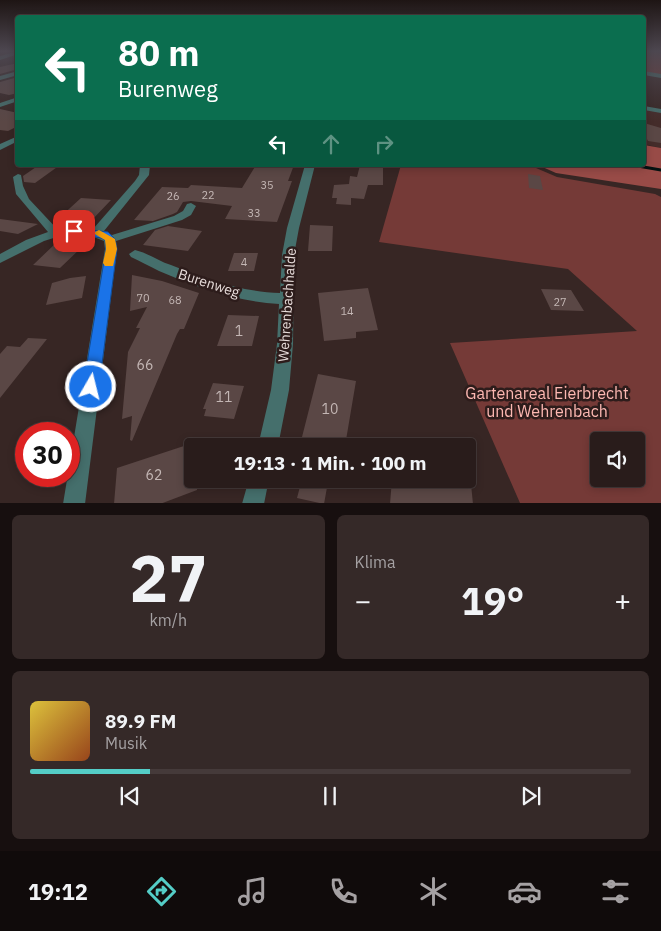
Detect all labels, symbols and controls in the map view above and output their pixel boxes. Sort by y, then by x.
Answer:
text: 80 m [118,30,200,76]
icon: left [35,35,100,100]
text: Burenweg [118,74,218,103]
icon: left [264,130,292,158]
icon: ahead [317,130,345,158]
icon: right [370,130,398,158]
house number: 35 [260,178,274,192]
house number: 22 [201,188,215,202]
house number: 26 [166,189,180,203]
house number: 33 [247,206,261,220]
pin [53,210,95,252]
icon: arrive [60,217,88,245]
street label: Wehrenbachhalde [274,247,300,363]
house number: 4 [241,255,248,269]
street label: Burenweg [176,265,243,302]
house number: 70 [136,291,150,305]
house number: 68 [168,293,182,307]
house number: 27 [553,295,567,309]
house number: 14 [340,304,354,318]
house number: 1 [235,322,243,340]
house number: 66 [137,356,153,374]
position arrow [64,360,116,412]
park label: Gartenareal Eierbrecht und Wehrenbach [465,383,629,421]
house number: 11 [216,388,232,406]
house number: 10 [322,400,338,418]
speed limit sign: 30 [15,422,80,487]
map controls [590,432,645,487]
button: sound [590,432,645,487]
text: 19:13 · 1 Min. · 100 m [233,451,427,475]
house number: 62 [146,466,162,484]
text: 27 [129,535,207,620]
text: Klima [355,552,396,572]
text: 19° [461,576,524,625]
text: − [355,582,371,619]
text: + [614,582,631,619]
text: km/h [149,610,187,630]
text: 89.9 FM [105,709,176,733]
text: Musik [105,733,147,753]
icon: previous [116,782,144,810]
icon: pause [316,782,344,810]
icon: next [517,782,545,810]
icon: directions [144,874,179,909]
icon: music [235,874,270,909]
icon: phone [326,874,361,909]
icon: climate [416,874,451,909]
icon: car [507,874,542,909]
icon: filters [598,874,633,909]
text: 19:12 [28,877,88,906]

